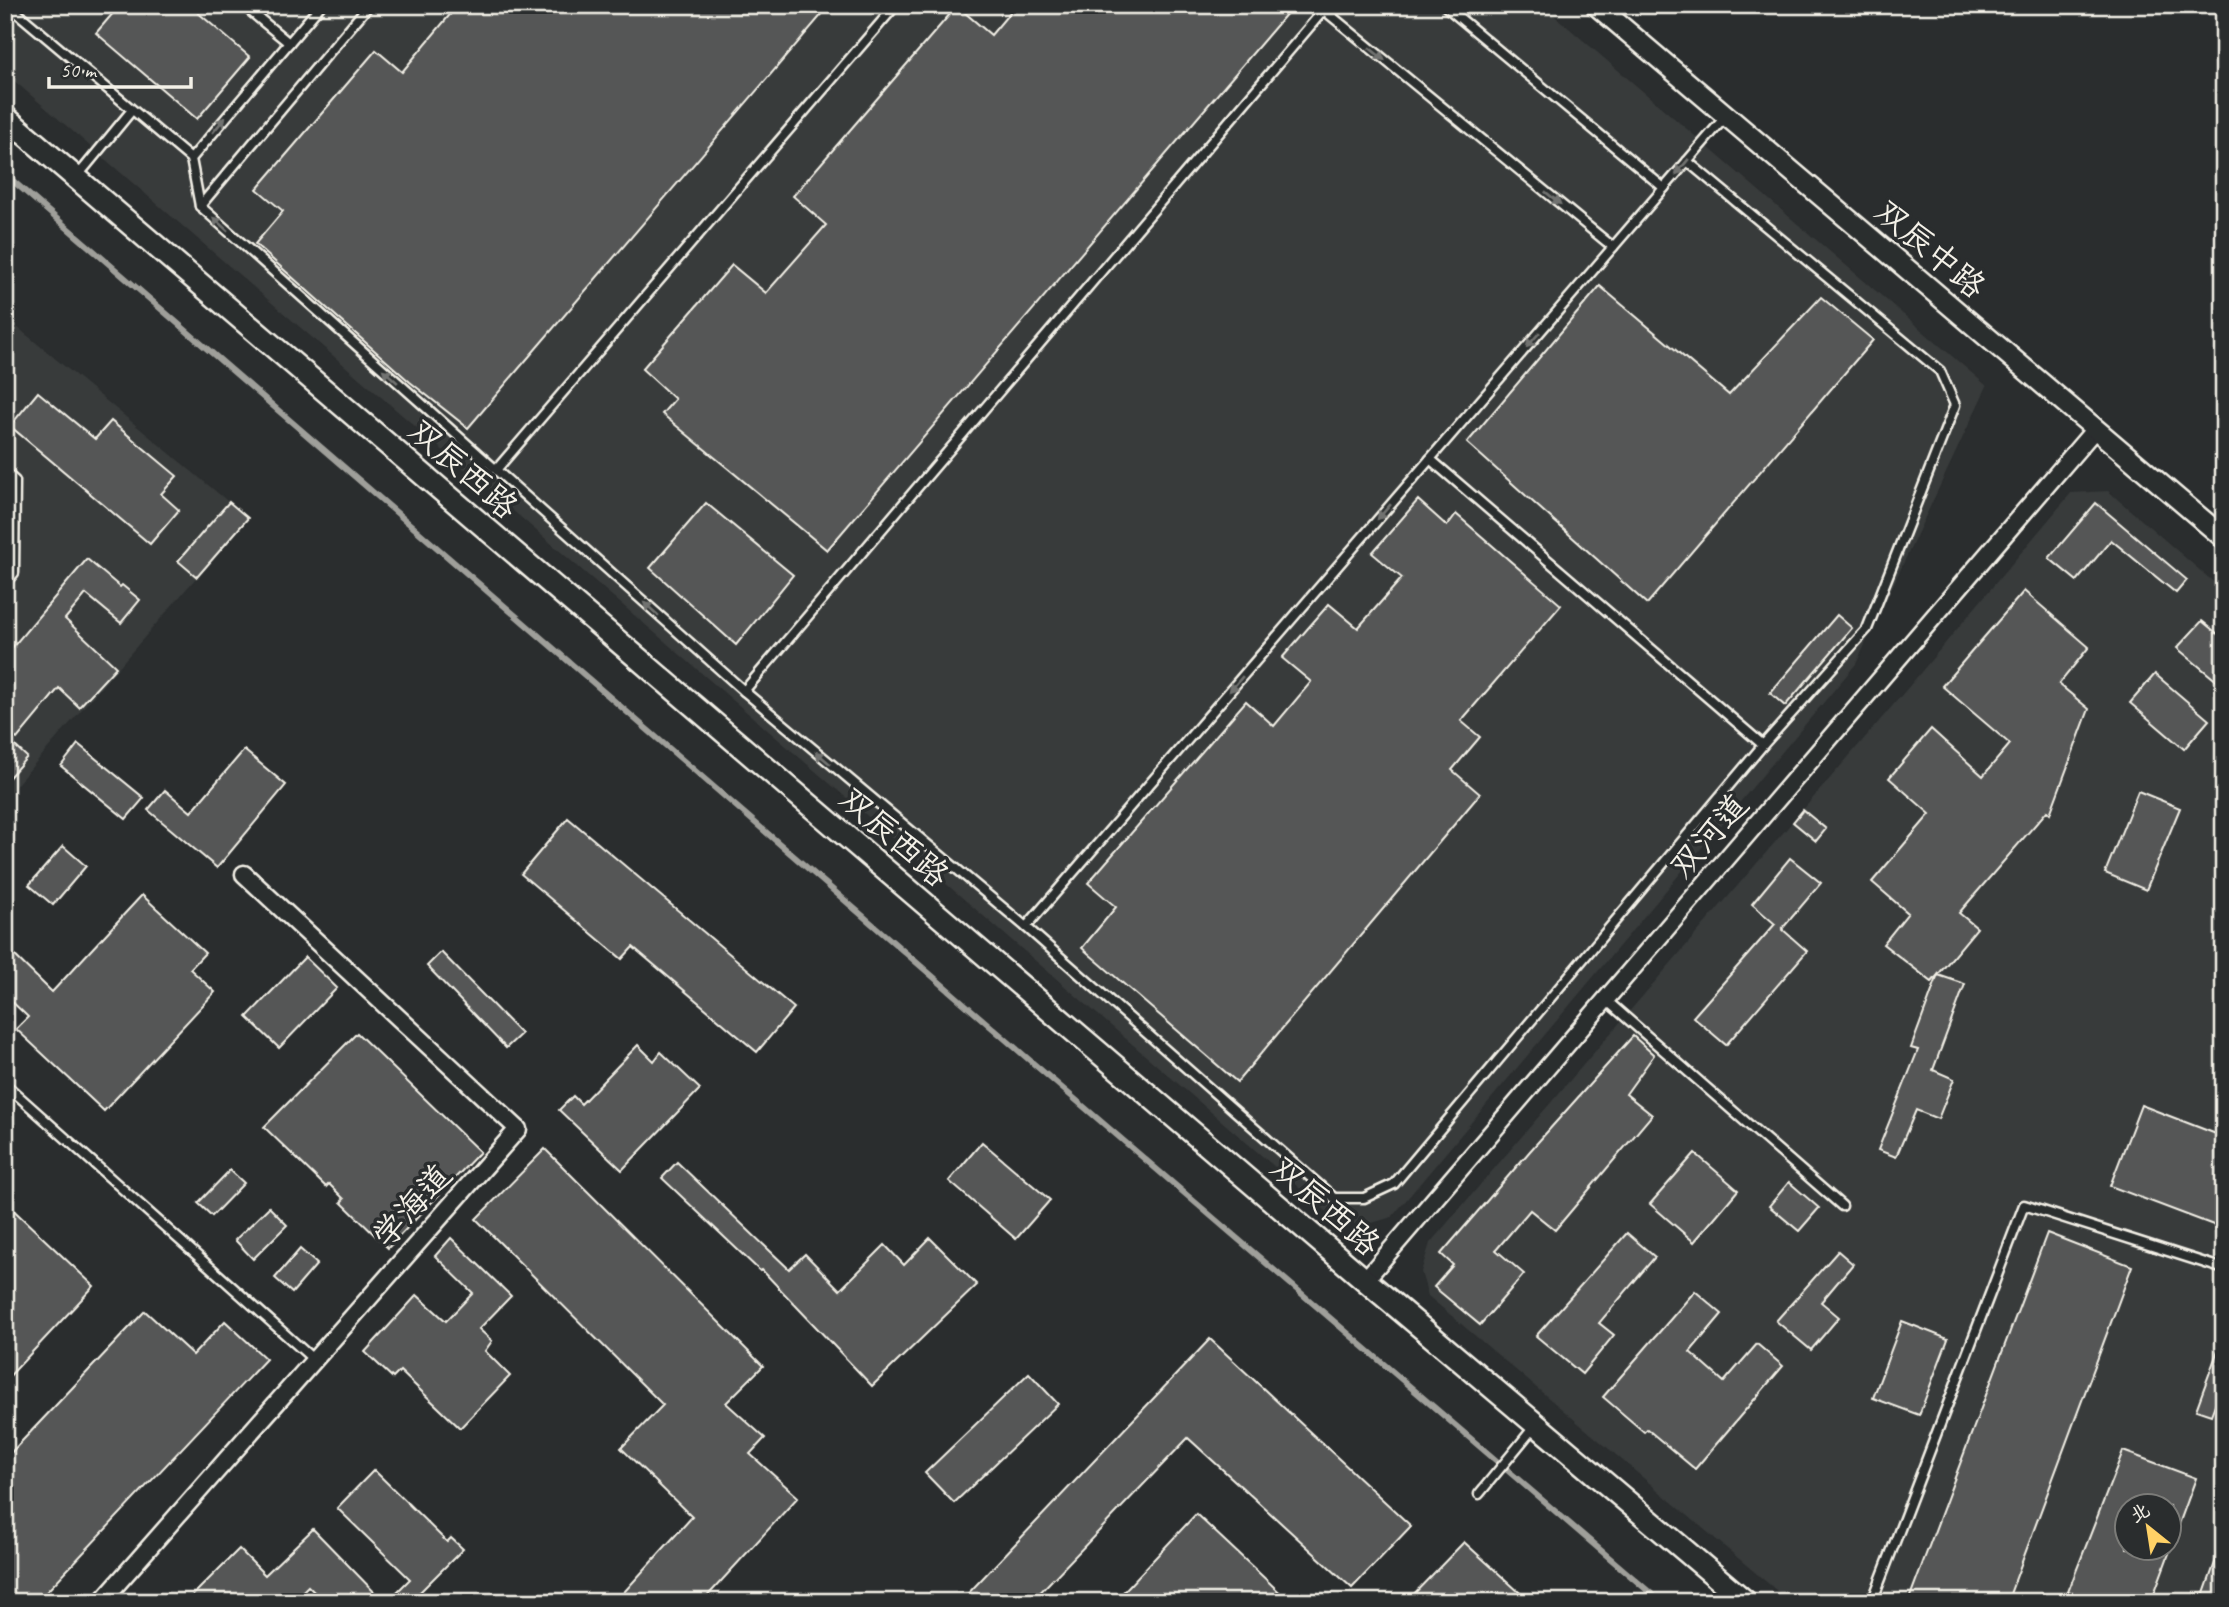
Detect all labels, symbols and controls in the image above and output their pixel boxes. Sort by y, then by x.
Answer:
scale bar [49,46,191,90]
one-way arrow [1367,46,1385,61]
text: 50 m [60,57,98,83]
one-way arrow [211,116,227,134]
one-way arrow [1675,159,1690,176]
one-way arrow [1544,190,1561,205]
street label: 双辰中路 [1866,190,1994,307]
one-way arrow [212,217,229,233]
one-way arrow [1526,331,1541,348]
one-way arrow [381,368,399,384]
street label: 双辰西路 [400,410,527,528]
one-way arrow [1376,503,1392,521]
one-way arrow [642,601,660,617]
one-way arrow [1228,675,1244,693]
one-way arrow [815,751,832,766]
street label: 双辰西路 [831,778,958,896]
street label: 双河道 [1660,785,1757,887]
street label: 双辰西路 [1262,1147,1389,1265]
street label: 学海道 [363,1155,460,1257]
north arrow [2114,1492,2184,1562]
text: 北 [2126,1498,2154,1528]

